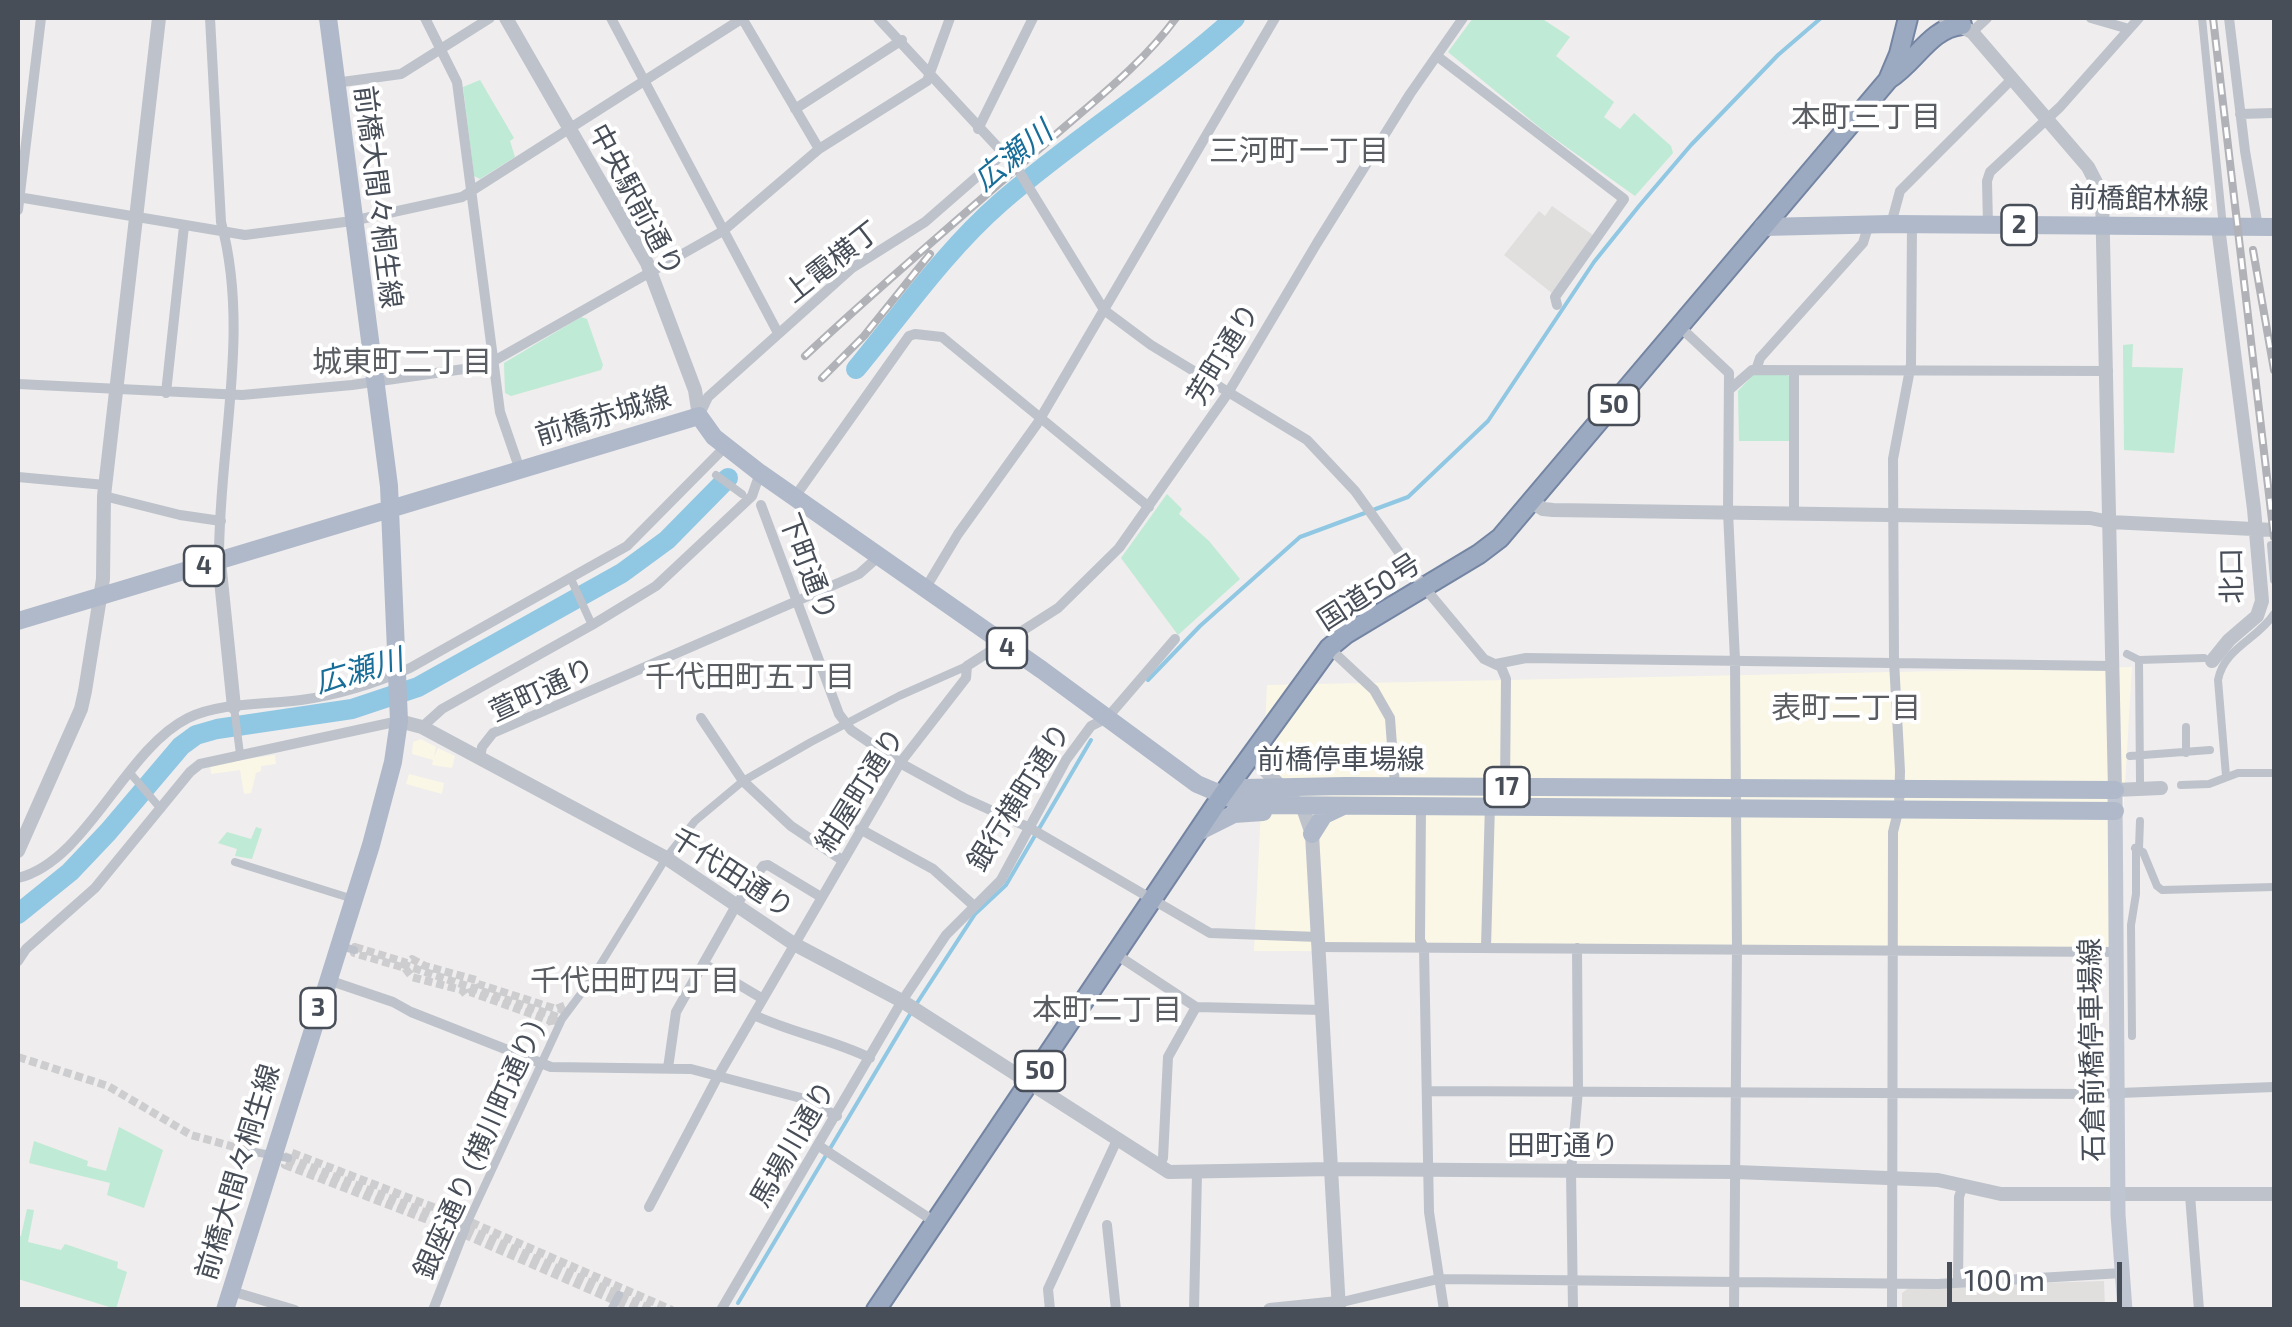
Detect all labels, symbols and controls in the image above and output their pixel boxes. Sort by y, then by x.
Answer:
street label: 前橋大間々桐生線 [348,84,408,310]
district label: 本町三丁目 [1791,99,1941,135]
water label: 広瀬川 [967,114,1059,198]
street label: 中央駅前通り [582,118,690,282]
district label: 三河町一丁目 [1209,133,1389,169]
street label: 前橋館林線 [2069,181,2209,217]
road number: 2 [2002,205,2036,245]
street label: 上電横丁 [778,214,886,310]
street label: 芳町通り [1180,297,1266,411]
district label: 城東町二丁目 [312,344,492,380]
street label: 前橋赤城線 [531,379,675,453]
road number: 50 [1589,385,1639,425]
street label: 下町通り [772,509,844,625]
road number: 4 [184,546,224,586]
street label: 国道50号 [1311,546,1427,638]
street label: 北口 [2215,548,2249,604]
road number: 4 [987,628,1027,668]
water label: 広瀬川 [311,641,407,701]
street label: 萱町通り [484,651,600,729]
district label: 千代田町五丁目 [645,659,855,695]
district label: 表町二丁目 [1771,690,1921,726]
street label: 銀行横町通り [960,717,1078,877]
street label: 紺屋町通り [809,722,911,858]
street label: 前橋停車場線 [1257,743,1425,777]
road number: 17 [1484,767,1530,807]
street label: 千代田通り [664,821,800,925]
street label: 石倉前橋停車場線 [2073,938,2111,1162]
district label: 千代田町四丁目 [530,963,740,999]
road number: 3 [300,988,336,1028]
district label: 本町二丁目 [1032,992,1182,1028]
street label: 銀座通り (横川町通り) [407,1016,551,1284]
road number: 50 [1015,1051,1065,1091]
street label: 前橋大間々桐生線 [189,1060,287,1284]
street label: 馬場川通り [743,1075,843,1213]
street label: 田町通り [1507,1129,1619,1163]
scale bar [1952,1242,2127,1304]
text: 100 m [1964,1261,2045,1297]

